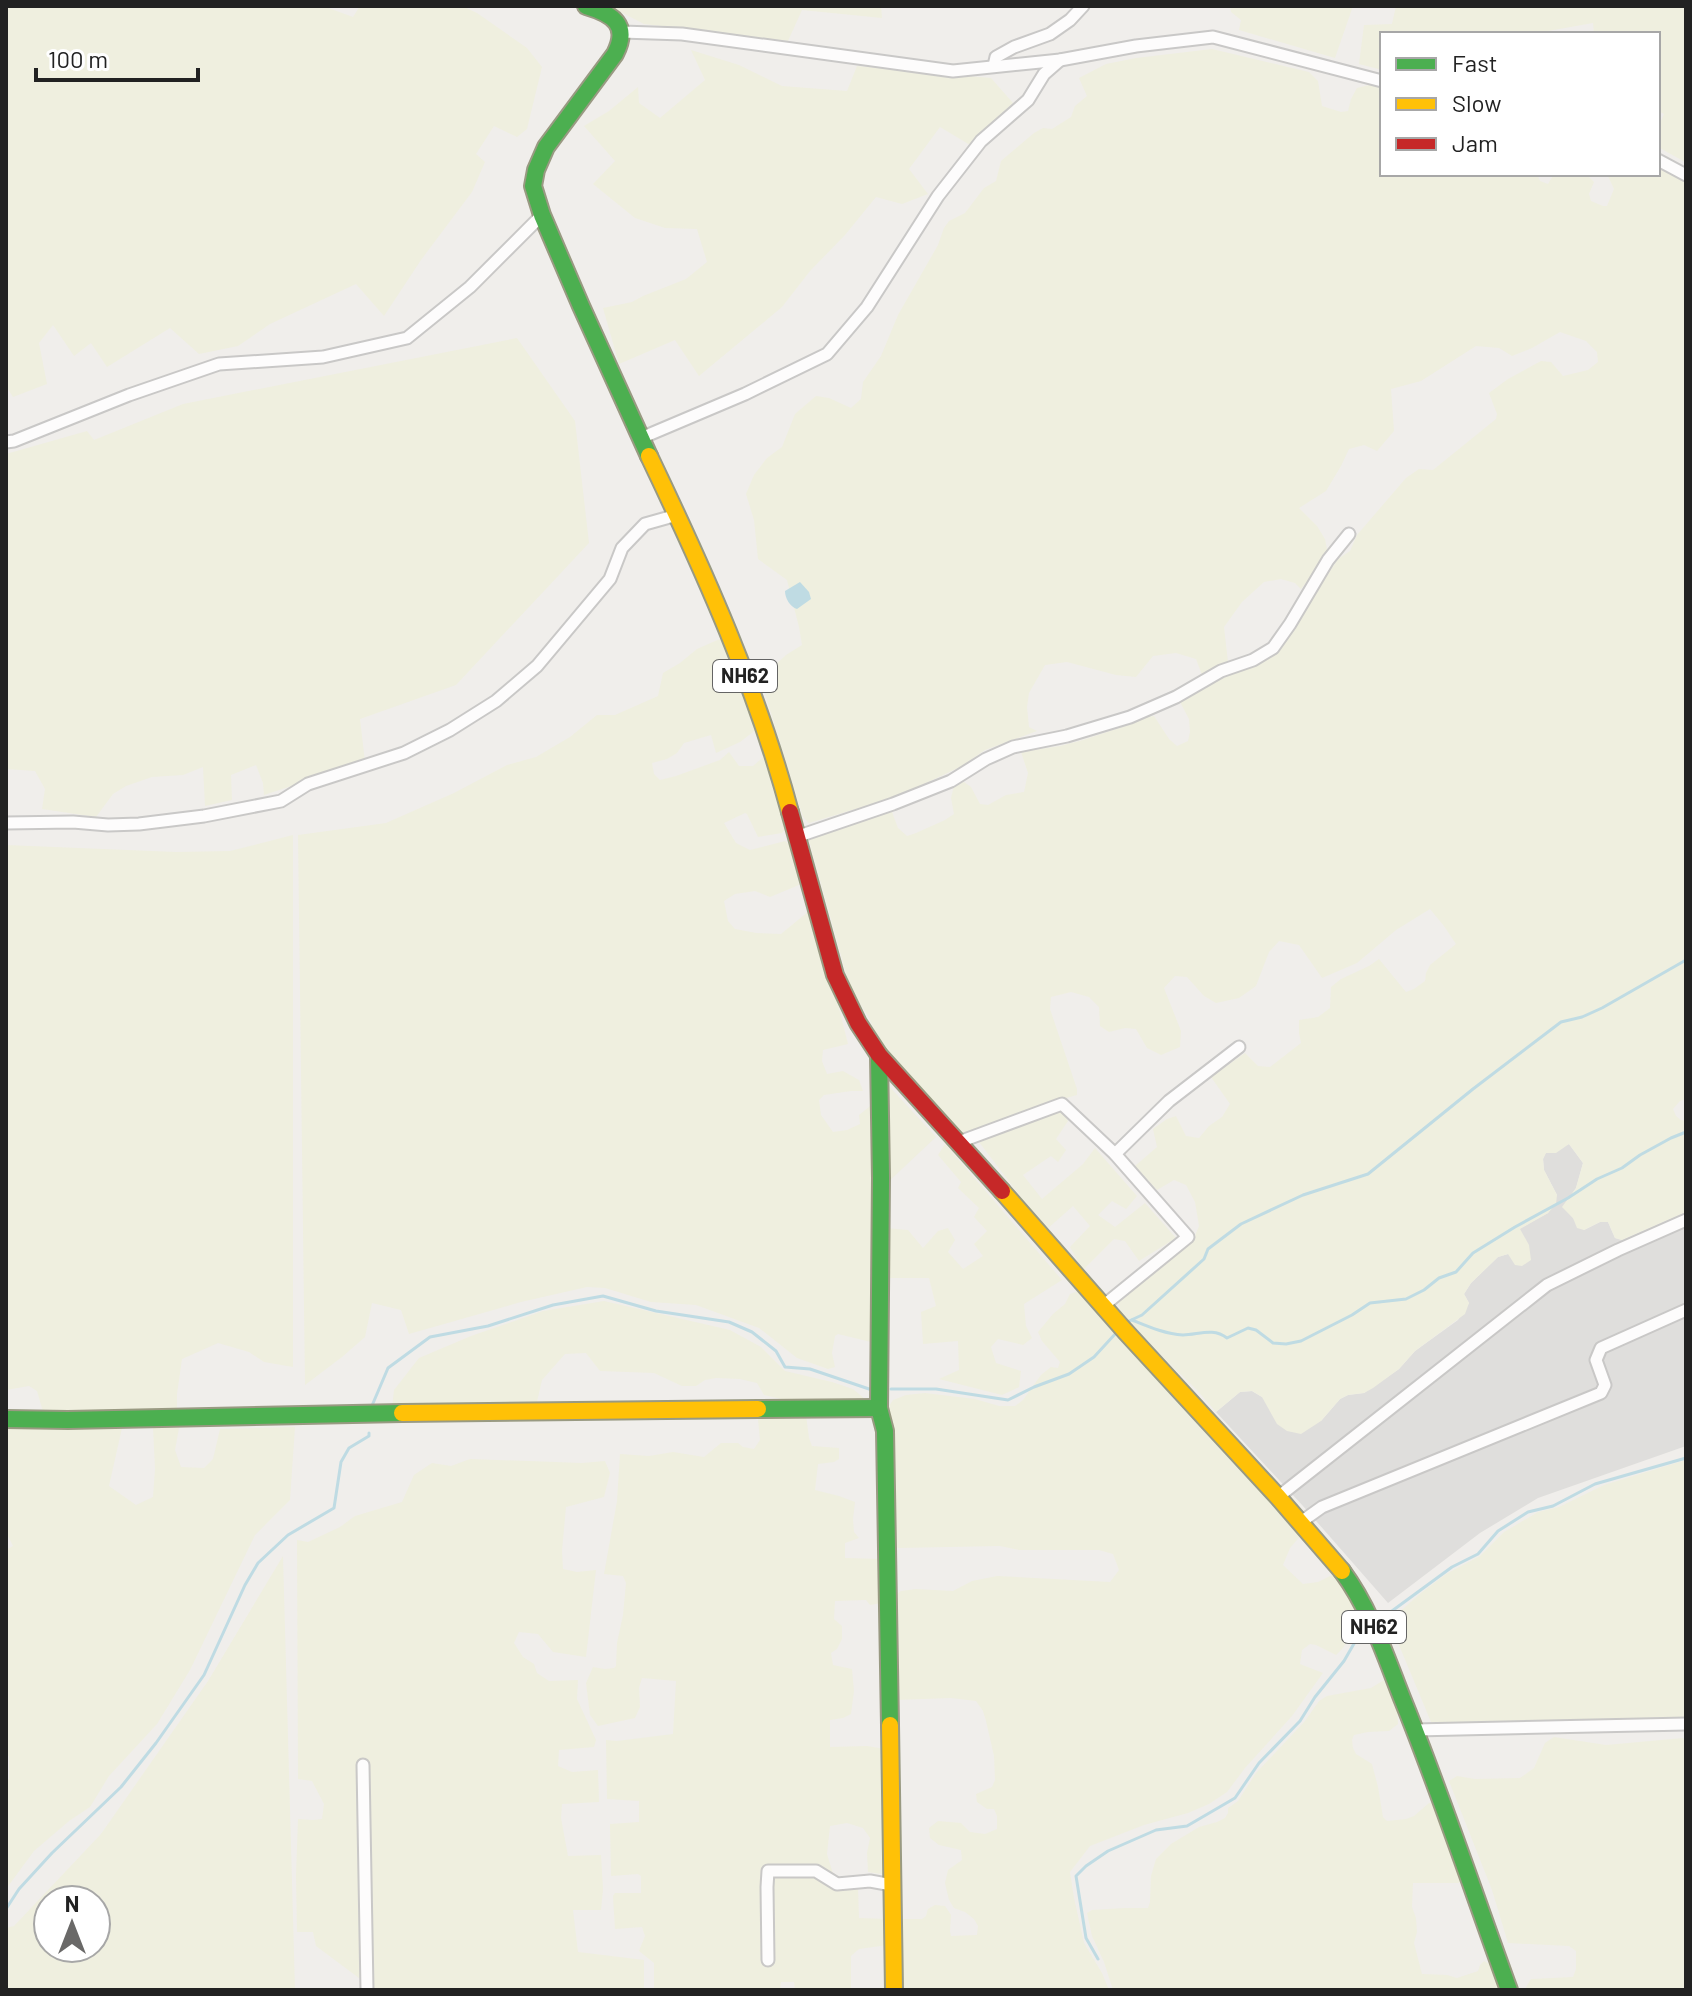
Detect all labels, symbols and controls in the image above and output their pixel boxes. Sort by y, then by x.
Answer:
scale bar [36,32,198,82]
legend [1380,32,1660,176]
text: 100 m [48,44,108,73]
text: Fast [1452,48,1497,77]
text: Slow [1452,88,1501,117]
text: Jam [1452,128,1498,157]
road number: NH62 [713,660,777,692]
road number: NH62 [1342,1611,1406,1643]
north arrow [32,1884,112,1964]
text: N [65,1890,79,1916]

